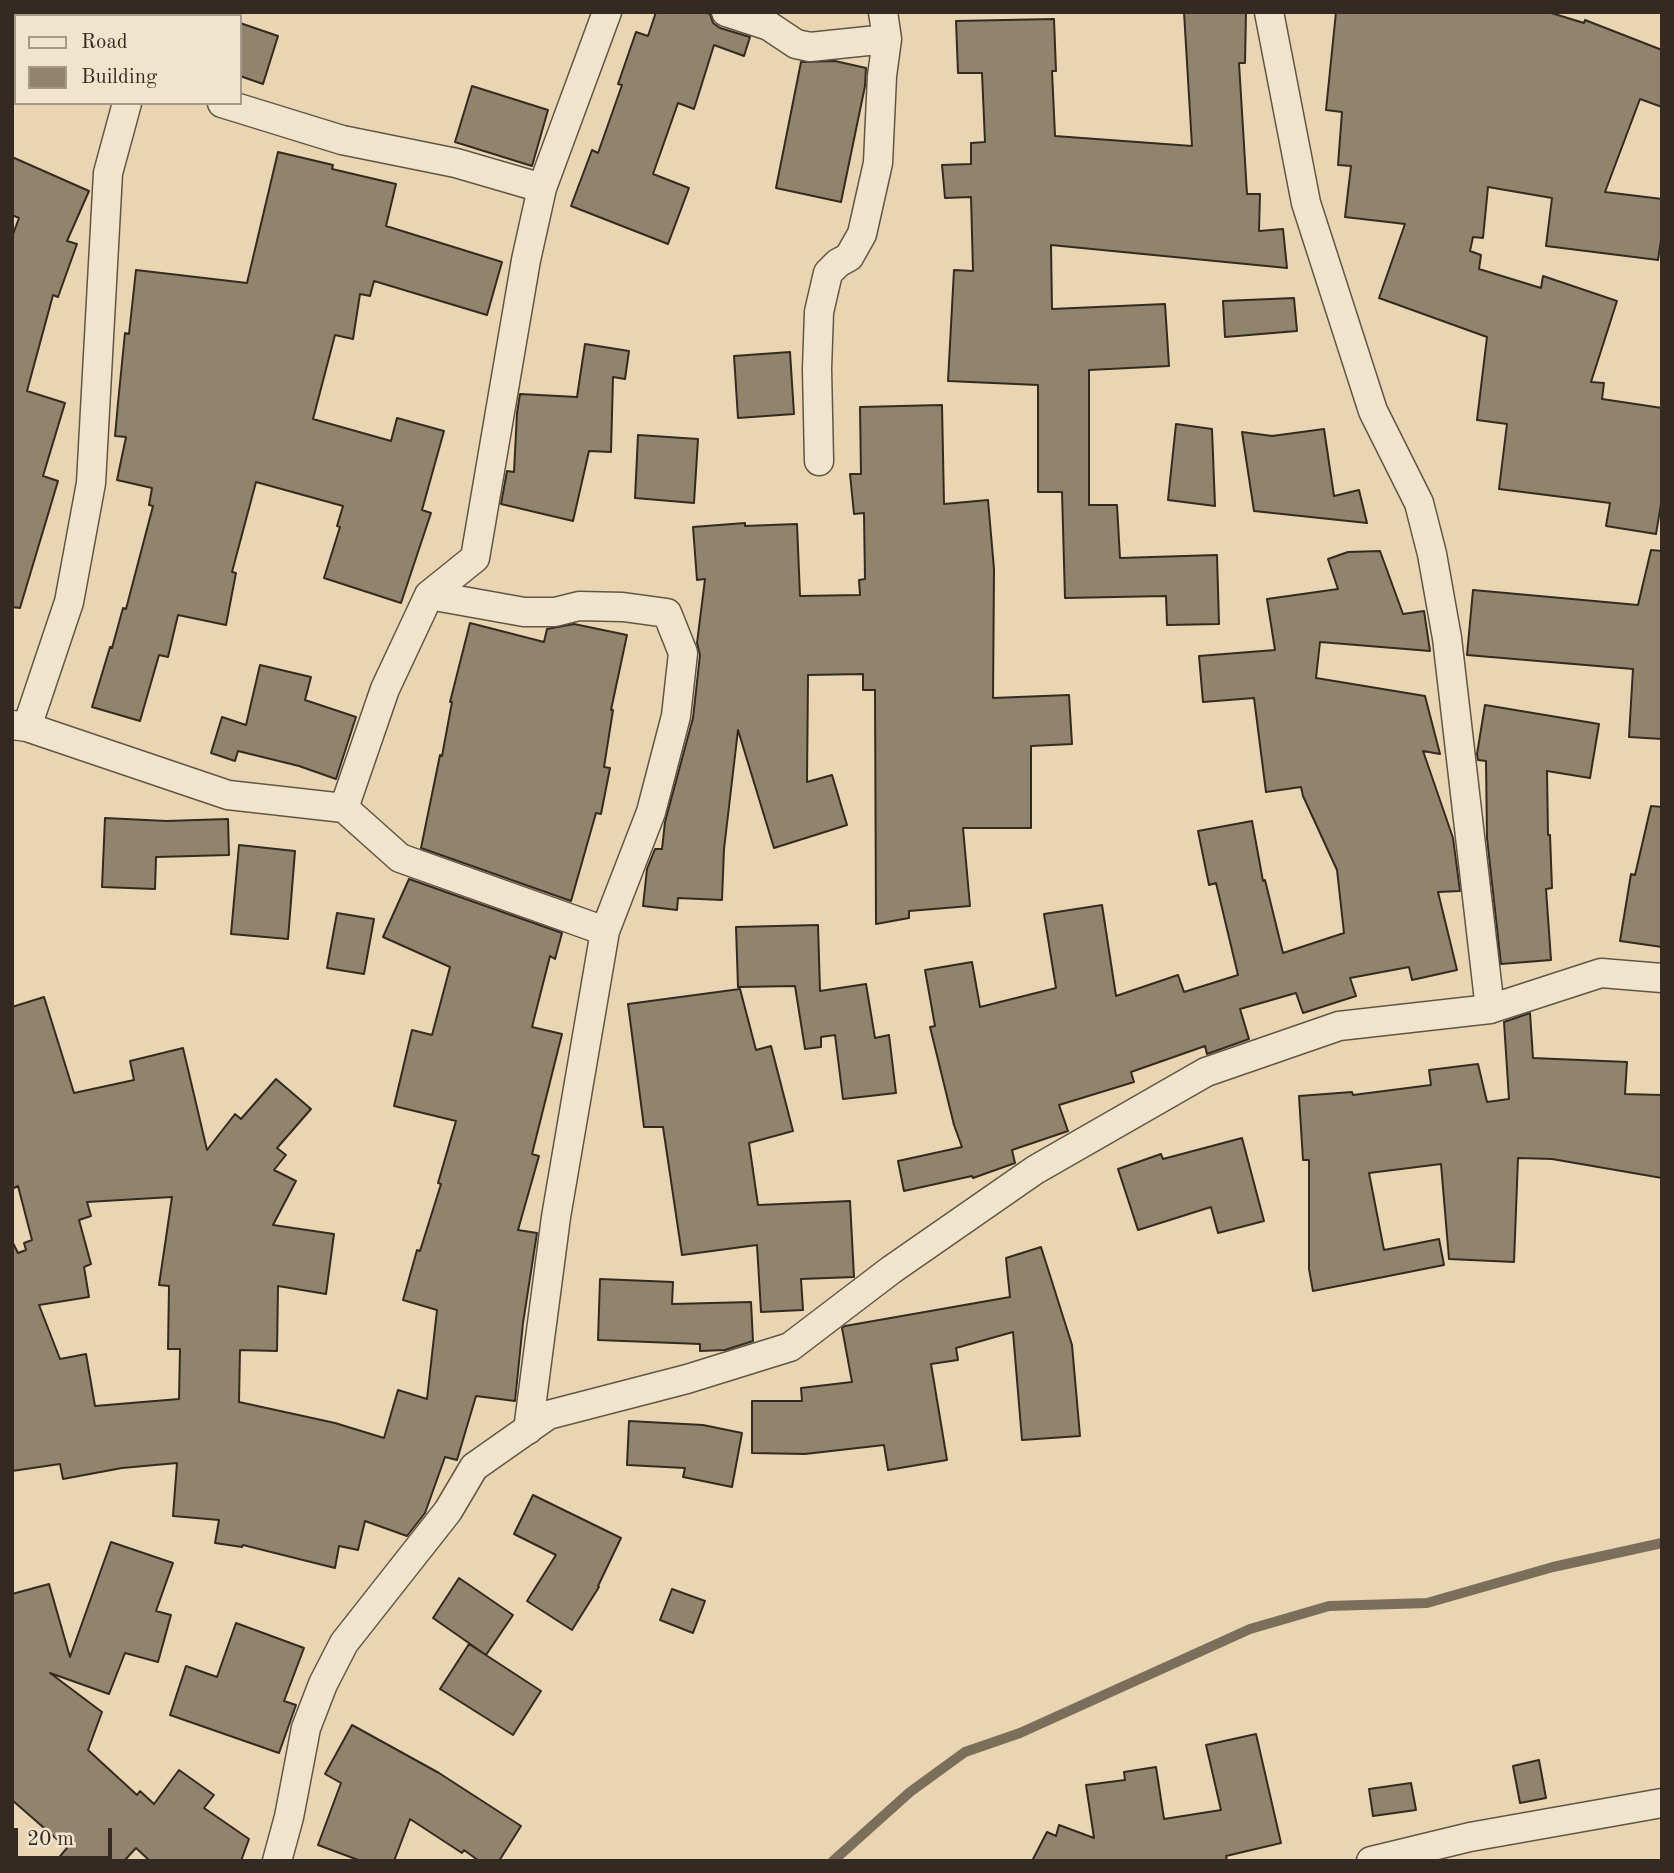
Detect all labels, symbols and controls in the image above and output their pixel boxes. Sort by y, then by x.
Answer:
legend [14,14,242,105]
text: Road [81,32,128,53]
text: Building [81,67,157,88]
scale bar [18,1814,116,1858]
text: 20 m [27,1829,74,1850]

